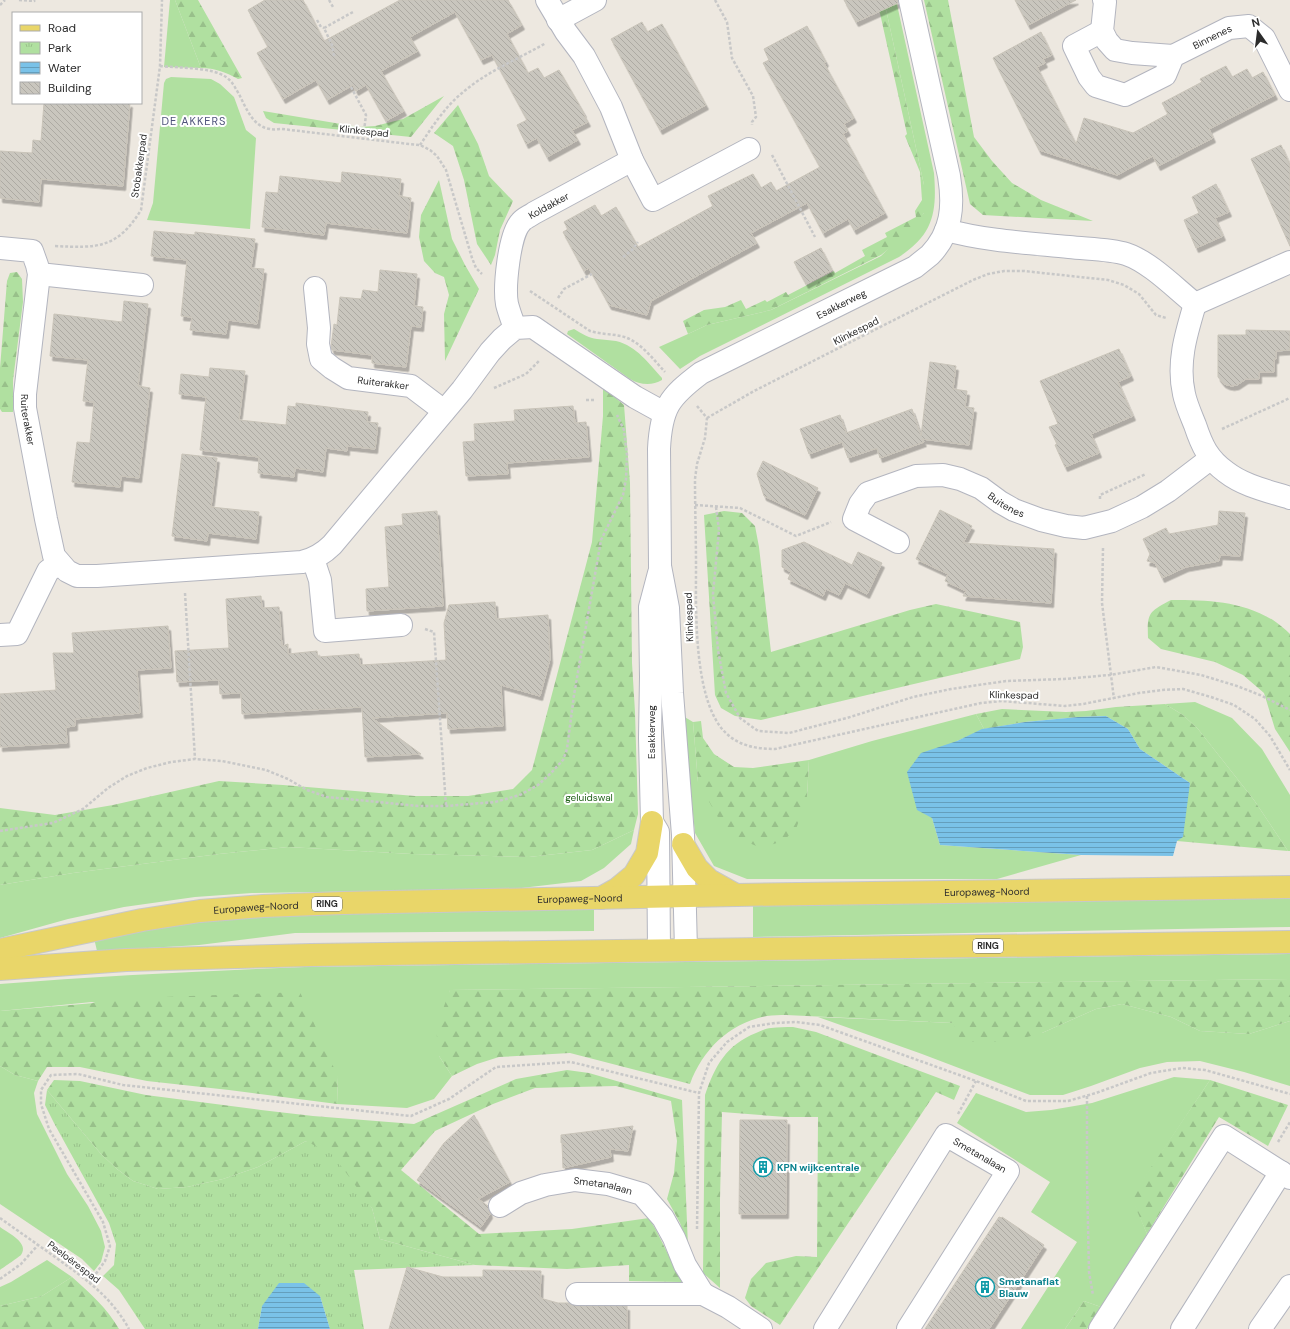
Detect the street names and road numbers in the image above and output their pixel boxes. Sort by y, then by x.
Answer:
street label: Binnenes [1190,21,1234,52]
street label: Klinkespad [339,122,389,140]
street label: Stobakkerpad [128,133,150,199]
street label: Koldakker [526,189,571,222]
street label: Esakkerweg [814,286,869,321]
street label: Klinkespad [831,314,881,348]
street label: Ruiterakker [357,373,410,392]
street label: Ruiterakker [19,394,38,447]
street label: Buitenes [985,489,1026,520]
street label: Klinkespad [682,592,696,642]
street label: Klinkespad [989,688,1039,702]
street label: Esakkerweg [645,705,658,759]
street label: Europaweg-Noord [944,884,1029,898]
street label: Europaweg-Noord [537,891,623,906]
road number: RING [312,897,342,911]
street label: Europaweg-Noord [213,898,299,916]
road number: RING [973,939,1003,953]
street label: Smetanalaan [951,1134,1009,1176]
street label: Smetanalaan [573,1173,634,1197]
street label: Peeloërespad [45,1238,103,1286]

